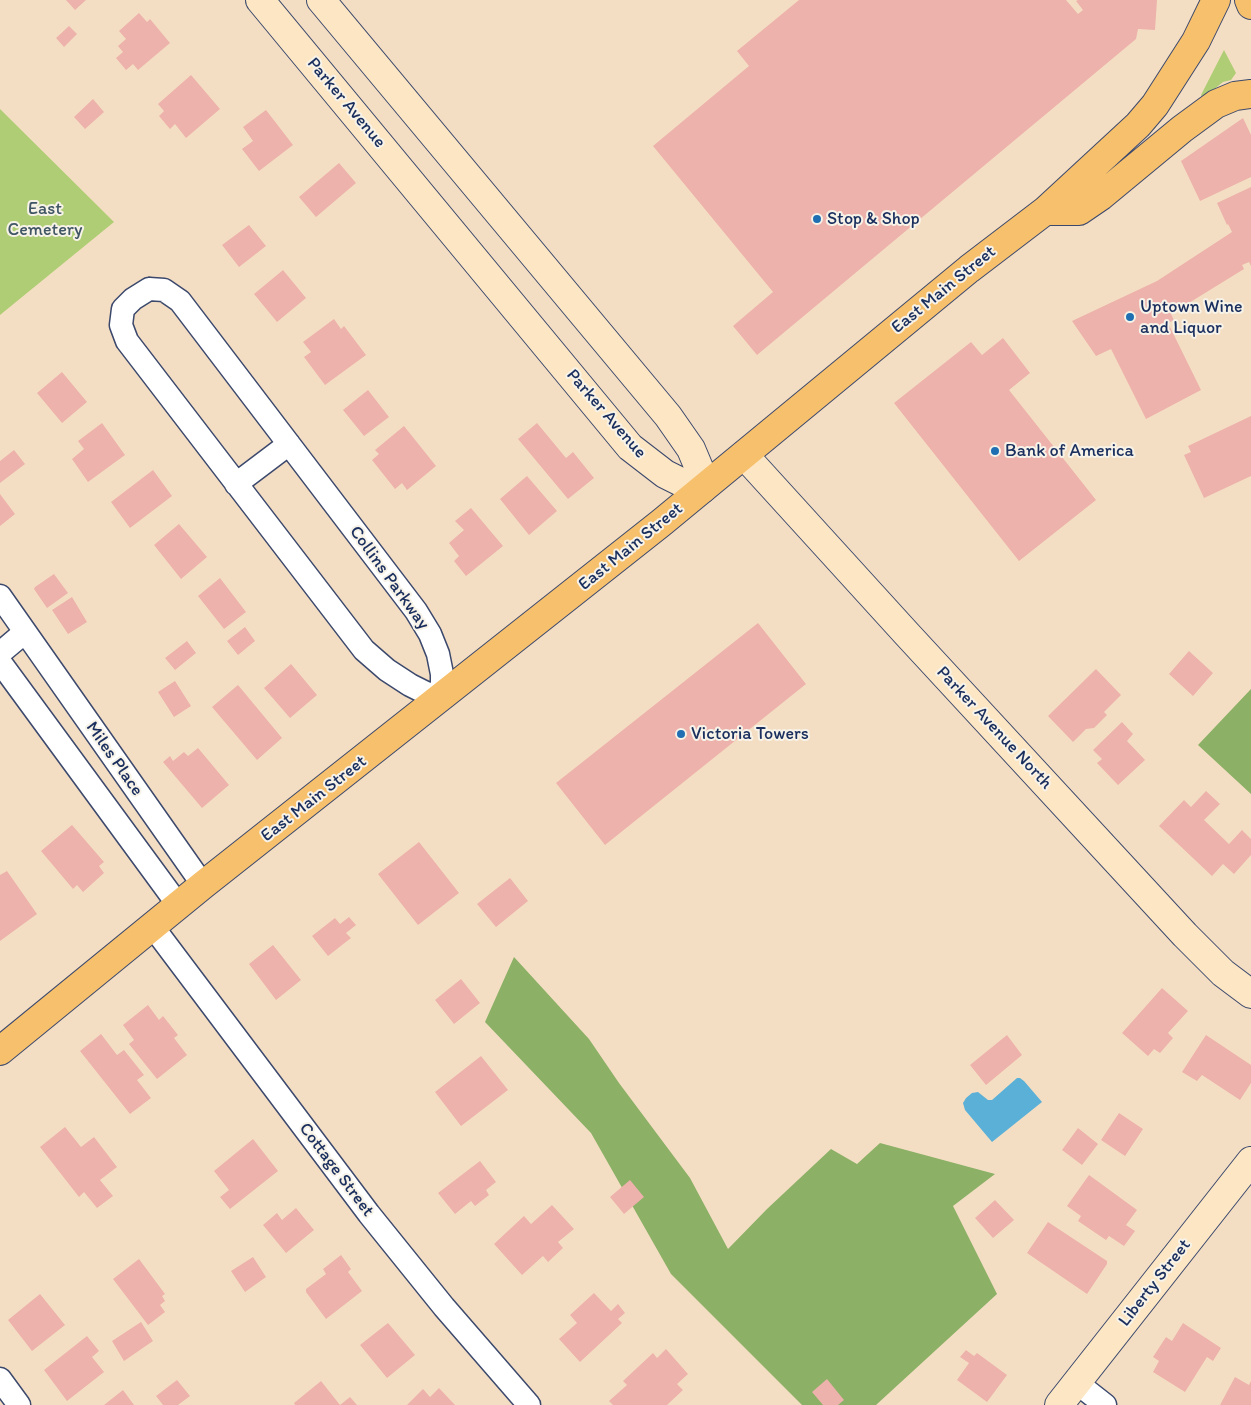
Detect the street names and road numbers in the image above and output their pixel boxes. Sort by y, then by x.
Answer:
street label: Parker Avenue [302,53,390,153]
street label: East Main Street [887,241,1001,339]
street label: Parker Avenue [561,365,651,463]
street label: East Main Street [574,498,688,596]
street label: Collins Parkway [344,522,434,634]
street label: Parker Avenue North [931,662,1057,794]
street label: Miles Place [81,718,147,800]
street label: East Main Street [257,751,371,847]
street label: Cottage Street [294,1119,378,1221]
street label: Liberty Street [1114,1235,1196,1331]

